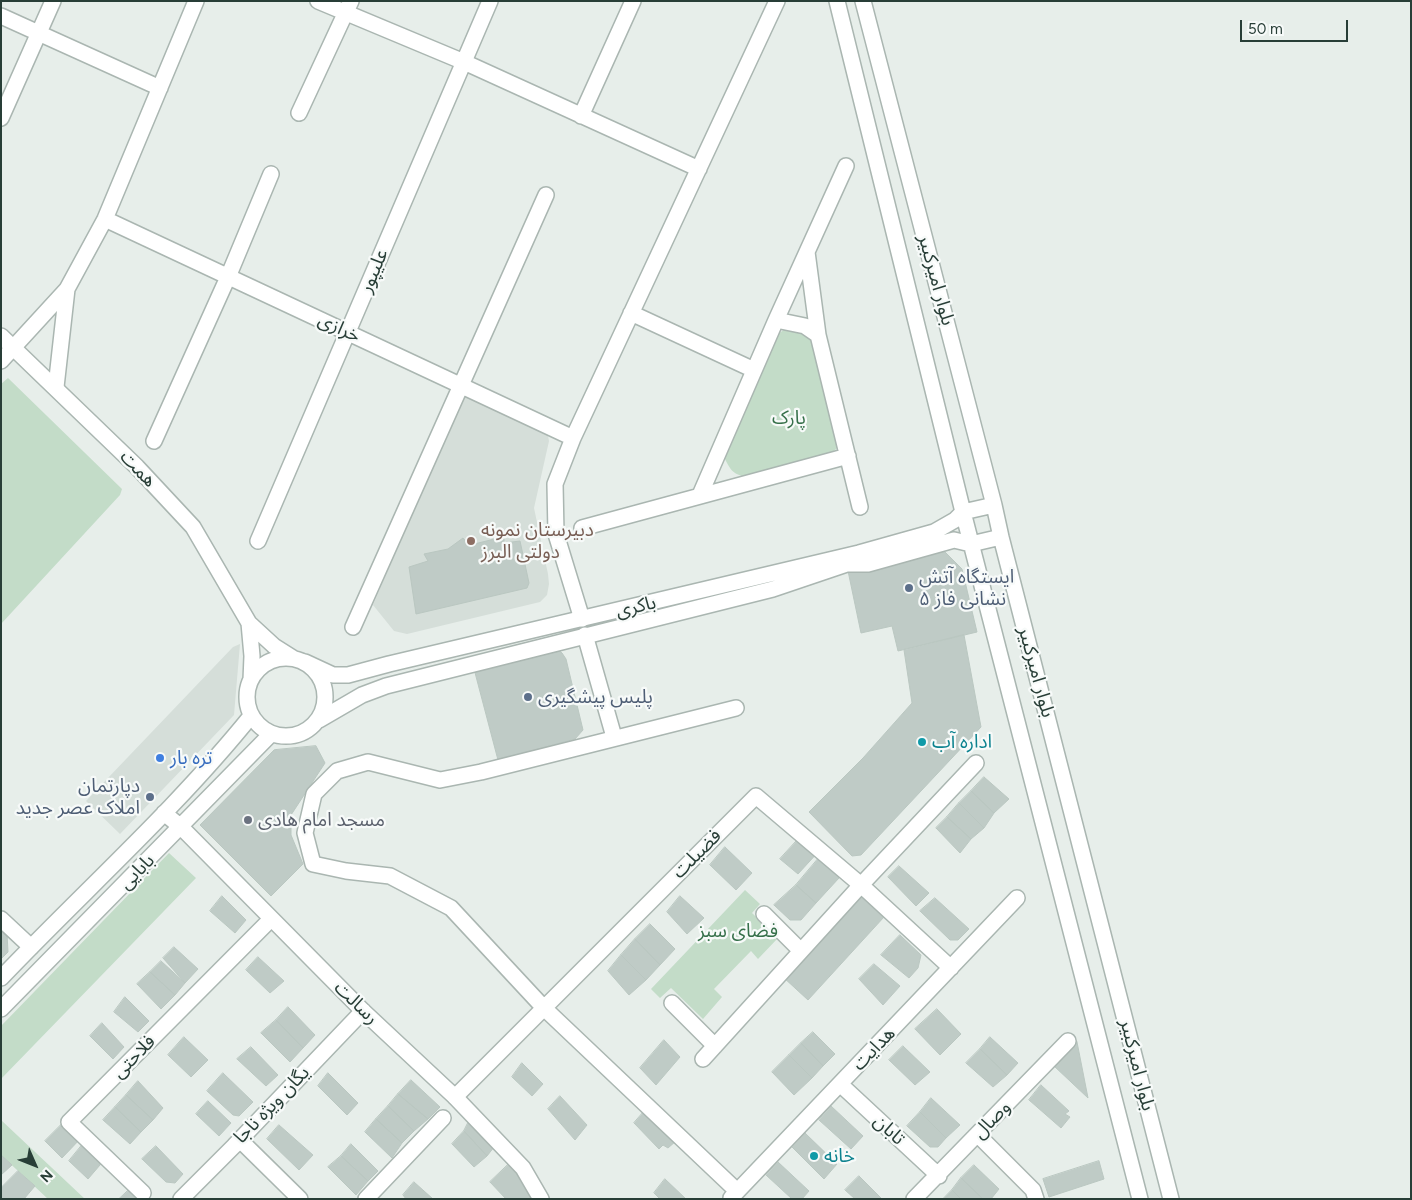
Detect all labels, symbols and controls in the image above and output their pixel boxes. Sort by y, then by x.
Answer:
scale bar [1242,10,1350,42]
text: 50 m [1248,20,1283,38]
street label: بلوار امیرکبیر [913,232,959,328]
street label: علیپور [355,246,393,296]
street label: خرازی [314,308,364,348]
park label: پارک [772,407,806,429]
street label: همت [115,446,161,492]
place label: دبیرستان نمونه دولتی البرز [481,519,594,563]
marker: دبیرستان نمونه دولتی البرز [465,535,477,547]
place label: ایستگاه آتش نشانی فاز ۵ [919,566,1014,610]
marker: ایستگاه آتش نشانی فاز ۵ [903,582,915,594]
street label: باکری [614,591,658,623]
street label: بلوار امیرکبیر [1013,624,1059,720]
place label: پلیس پیشگیری [538,686,653,708]
marker: پلیس پیشگیری [522,691,534,703]
place label: اداره آب [932,731,992,753]
marker: اداره آب [916,736,928,748]
place label: تره بار [170,747,212,769]
marker: تره بار [154,752,166,764]
place label: دپارتمان املاک عصر جدید [16,775,140,819]
marker: دپارتمان املاک عصر جدید [144,791,156,803]
place label: مسجد امام هادی [258,809,385,831]
marker: مسجد امام هادی [242,814,254,826]
street label: فضیلت [668,825,726,883]
street label: بابایی [114,849,160,895]
park label: فضای سبز [698,920,778,942]
street label: رسالت [329,977,383,1029]
street label: بلوار امیرکبیر [1115,1017,1159,1113]
street label: هدایت [848,1022,900,1076]
street label: فلاحتی [108,1031,160,1083]
street label: یگان ویژه ناجا [229,1061,315,1149]
street label: وصال [968,1096,1016,1144]
street label: تابان [868,1110,910,1150]
north arrow [10,1140,60,1190]
place label: خانه [824,1145,855,1167]
marker: خانه [808,1150,820,1162]
text: N [36,1166,56,1186]

